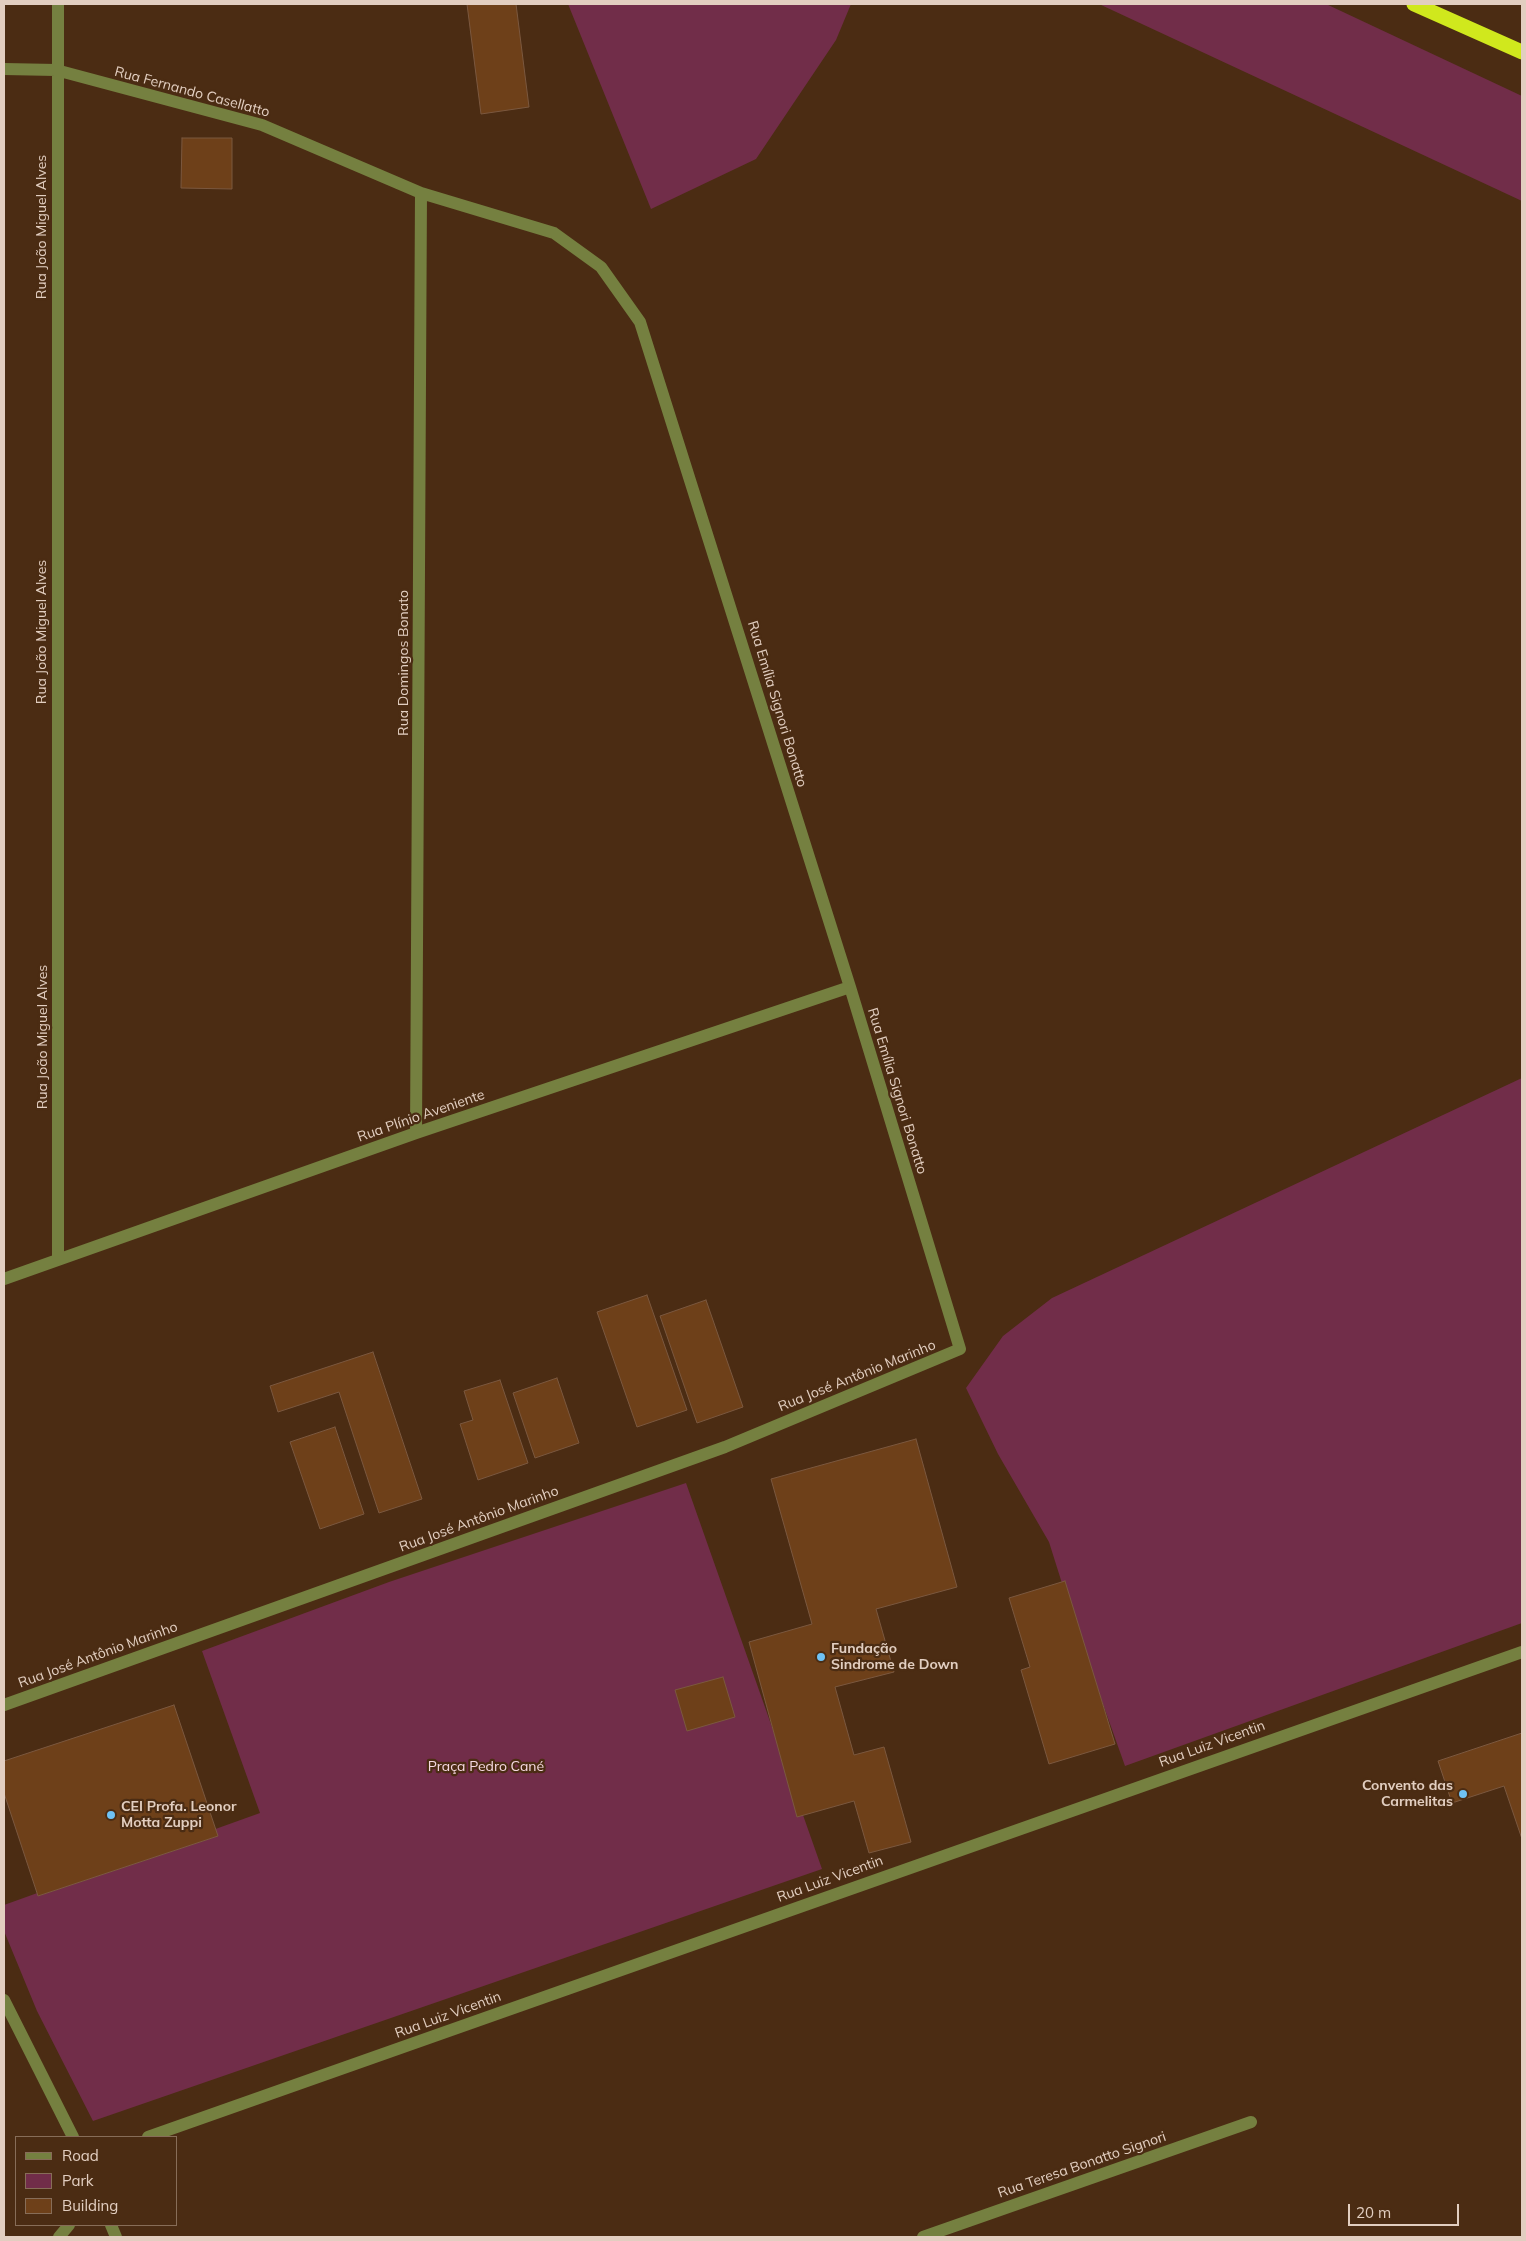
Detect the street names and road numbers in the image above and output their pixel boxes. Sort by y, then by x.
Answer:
street label: Rua Fernando Casellatto [113,63,271,121]
street label: Rua João Miguel Alves [34,155,50,299]
street label: Rua João Miguel Alves [34,560,50,704]
street label: Rua Domingos Bonato [396,590,412,736]
street label: Rua Emília Signori Bonatto [744,619,810,789]
street label: Rua João Miguel Alves [35,965,51,1109]
street label: Rua Emília Signori Bonatto [864,1006,930,1176]
street label: Rua Plínio Aveniente [355,1086,487,1146]
street label: Rua José Antônio Marinho [776,1337,938,1415]
street label: Rua José Antônio Marinho [397,1482,561,1556]
street label: Rua José Antônio Marinho [16,1618,180,1692]
street label: Rua Luiz Vicentin [1157,1717,1267,1771]
street label: Rua Luiz Vicentin [775,1852,885,1906]
street label: Rua Luiz Vicentin [393,1988,503,2042]
street label: Rua Teresa Bonatto Signori [996,2128,1168,2202]

